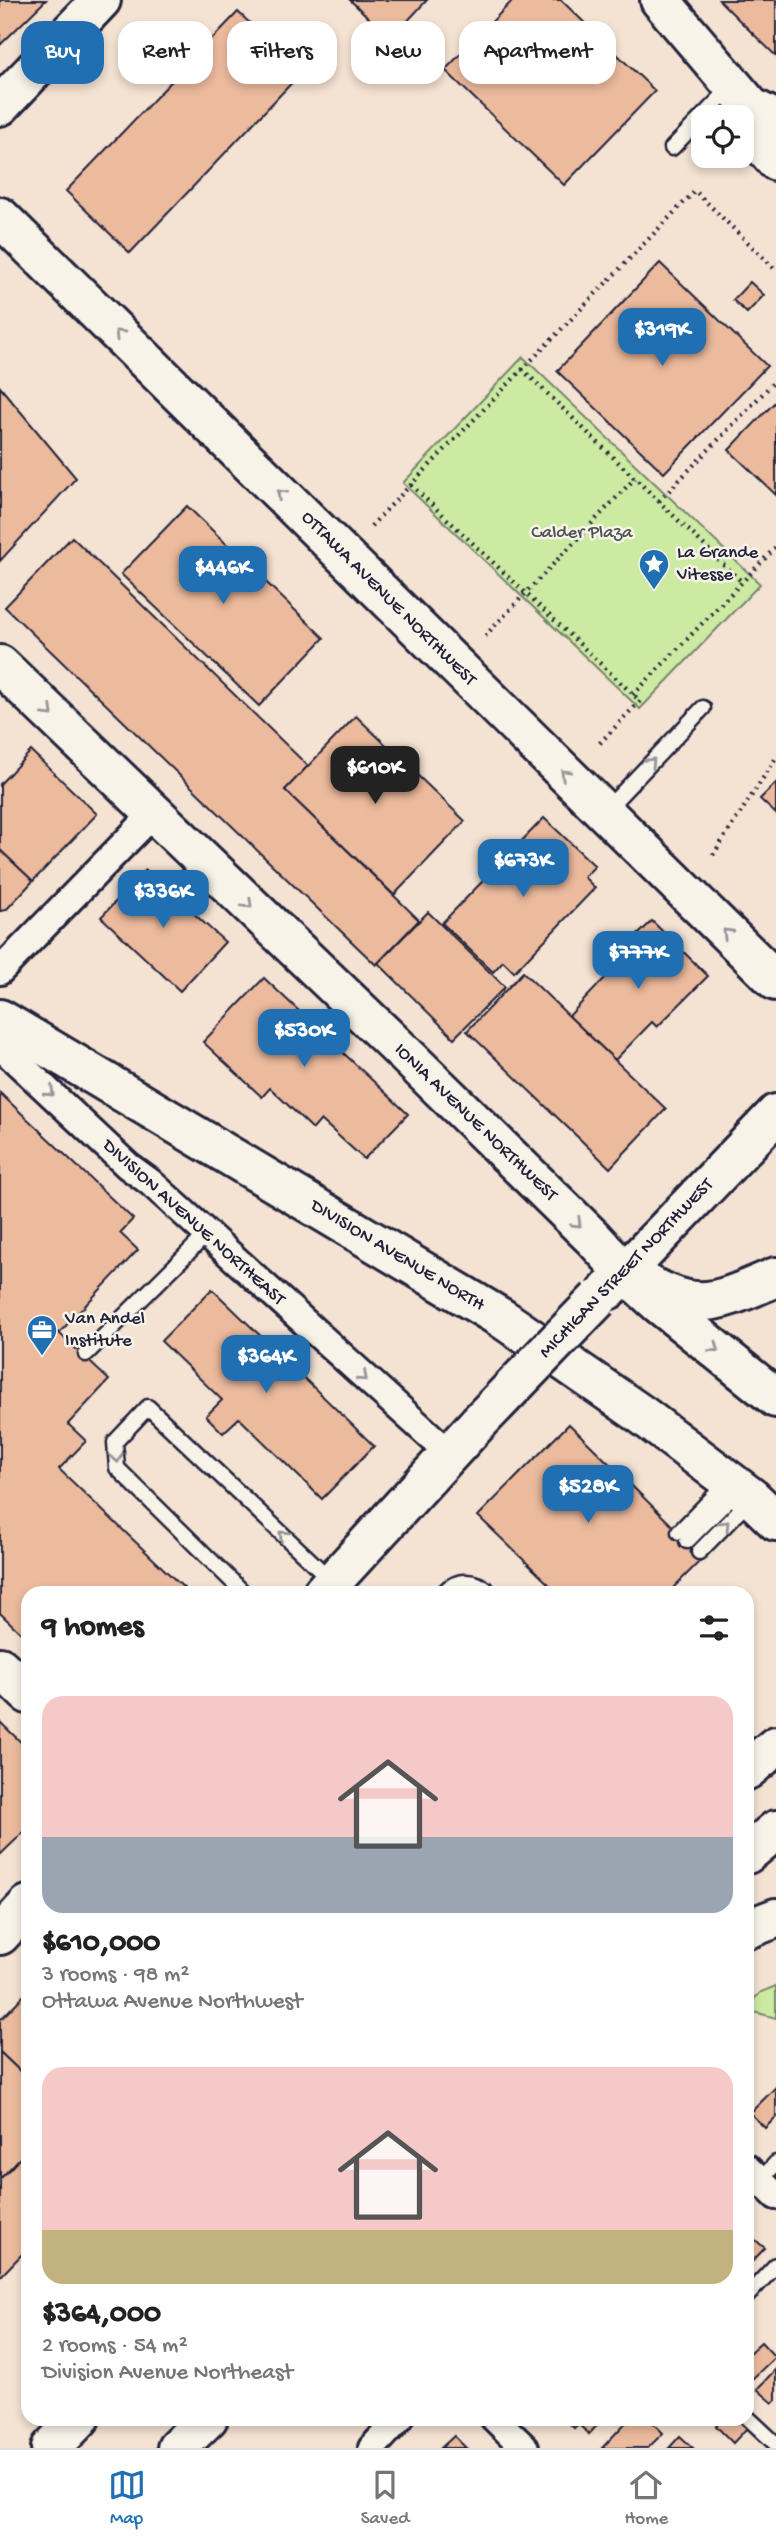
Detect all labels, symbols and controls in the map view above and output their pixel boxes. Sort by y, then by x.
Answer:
chip: Buy [21,21,104,84]
chip: Rent [118,21,213,84]
chip: Filters [227,21,337,84]
chip: New [351,21,445,84]
chip: Apartment [459,21,616,84]
map controls [691,105,754,168]
button: locate [691,105,754,168]
pin: $319K [613,308,711,368]
text: $319K [634,317,690,344]
one-way arrow [115,330,127,342]
one-way arrow [276,489,289,502]
street label: OTTAWA AVENUE NORTHWEST [296,507,481,692]
park label: Calder Plaza [531,522,634,545]
place label: La Grande Vitesse [676,542,758,587]
pin: $446K [174,546,272,606]
place icon: La Grande Vitesse [637,547,671,591]
text: $446K [195,555,251,582]
one-way arrow [41,704,54,717]
pin: $610K [326,746,424,806]
text: $610K [346,755,404,782]
one-way arrow [642,758,655,771]
one-way arrow [560,769,573,782]
pin: $673K [474,839,572,899]
text: $673K [494,848,552,875]
pin: $336K [114,870,212,930]
text: $336K [134,879,192,906]
one-way arrow [240,895,253,908]
one-way arrow [723,929,736,942]
pin: $777K [589,932,687,991]
text: $777K [609,940,667,967]
pin: $530K [255,1010,353,1069]
text: $530K [274,1018,334,1045]
street label: IONIA AVENUE NORTHWEST [389,1039,562,1207]
one-way arrow [42,1084,55,1097]
street label: DIVISION AVENUE NORTHEAST [95,1133,290,1312]
street label: MICHIGAN STREET NORTHWEST [535,1174,720,1364]
street label: DIVISION AVENUE NORTH [304,1194,488,1317]
one-way arrow [569,1214,582,1227]
place label: Van Andel Institute [64,1308,145,1353]
office icon: Van Andel Institute [25,1313,59,1357]
pin: $364K [217,1336,315,1395]
one-way arrow [708,1339,720,1352]
text: $364K [237,1344,295,1371]
one-way arrow [355,1369,368,1381]
one-way arrow [109,1452,124,1464]
pin: $528K [539,1466,637,1525]
text: $528K [559,1474,617,1501]
one-way arrow [717,1520,730,1533]
one-way arrow [278,1530,291,1543]
icon: filters [695,1609,733,1647]
text: 9 homes [42,1611,144,1646]
icon: home [325,1741,451,1867]
text: $610,000 [42,1927,160,1962]
text: 3 rooms · 98 m² [42,1962,189,1989]
text: Ottawa Avenue Northwest [42,1989,302,2016]
icon: home [325,2112,451,2238]
text: $364,000 [42,2298,161,2333]
text: 2 rooms · 54 m² [42,2333,188,2360]
text: Division Avenue Northeast [42,2360,293,2387]
tab: Map [108,2466,146,2531]
tab: Saved [361,2466,409,2531]
tab: Home [624,2466,668,2531]

